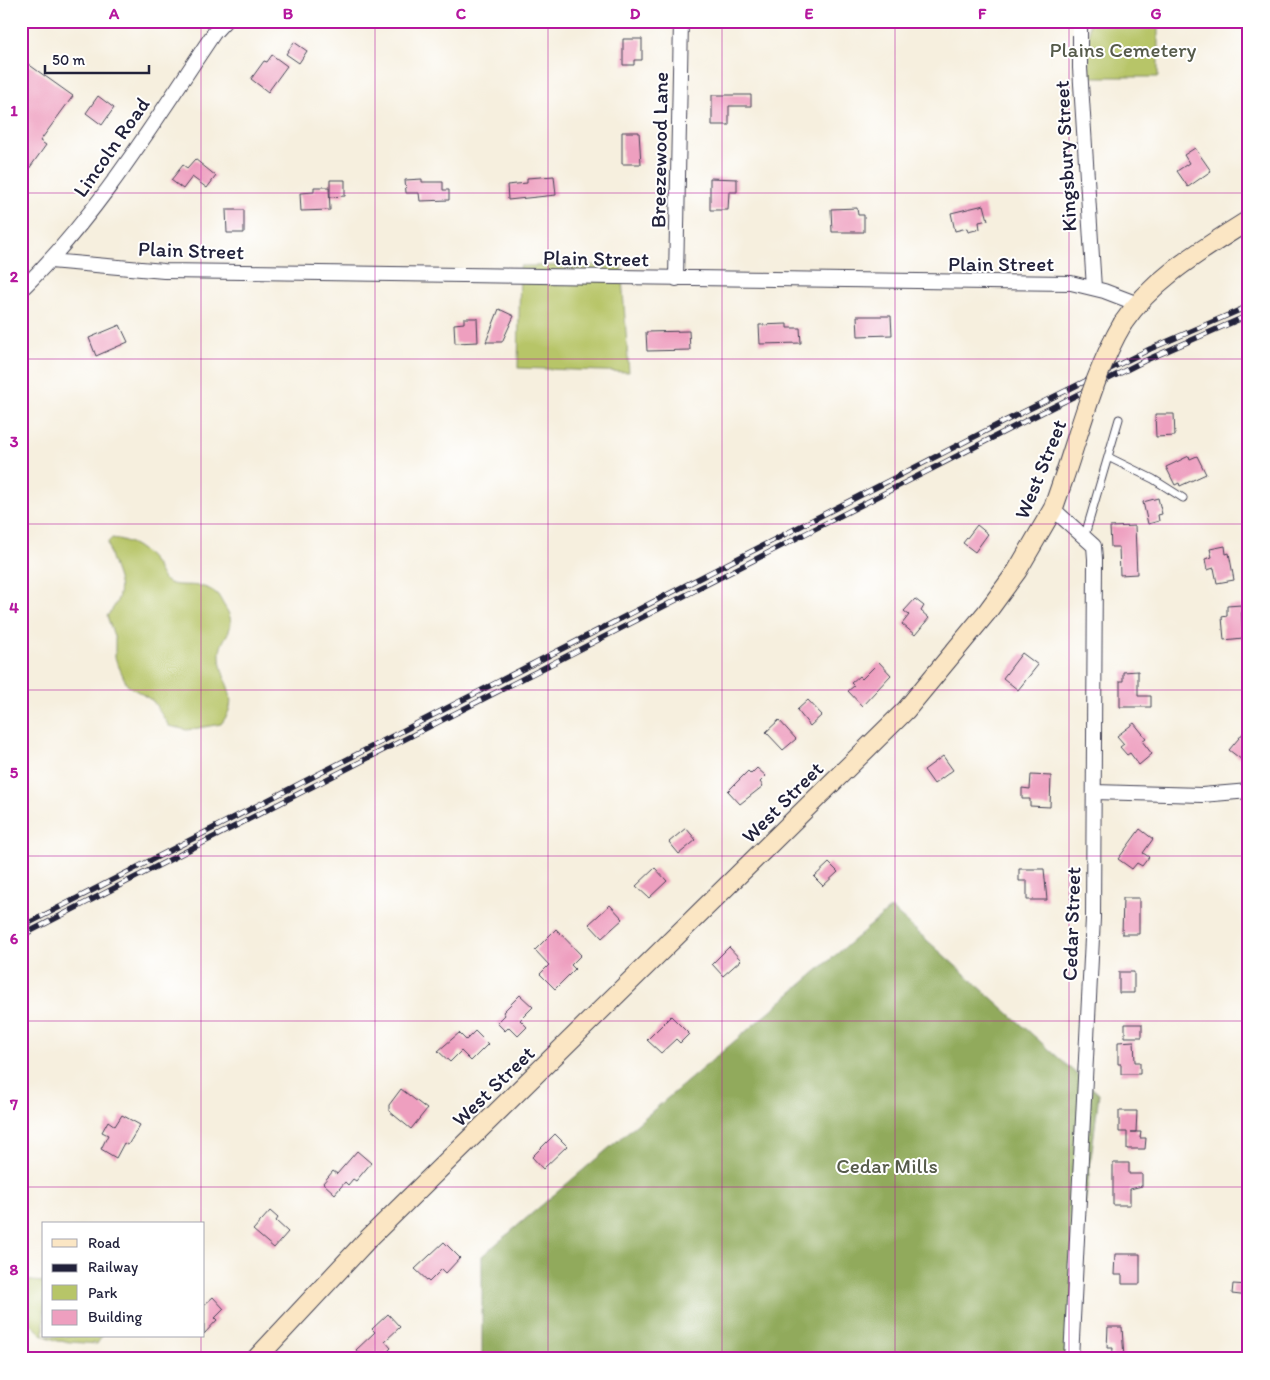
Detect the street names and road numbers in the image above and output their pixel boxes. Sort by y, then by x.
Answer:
street label: Breezewood Lane [645,72,673,228]
street label: Kingsbury Street [1049,80,1081,232]
street label: Lincoln Road [67,92,155,202]
street label: Plain Street [137,236,245,264]
street label: Plain Street [543,245,649,271]
street label: Plain Street [948,251,1054,276]
street label: West Street [1009,415,1071,522]
street label: West Street [736,756,828,848]
street label: Cedar Street [1057,866,1085,981]
street label: West Street [447,1040,540,1131]

